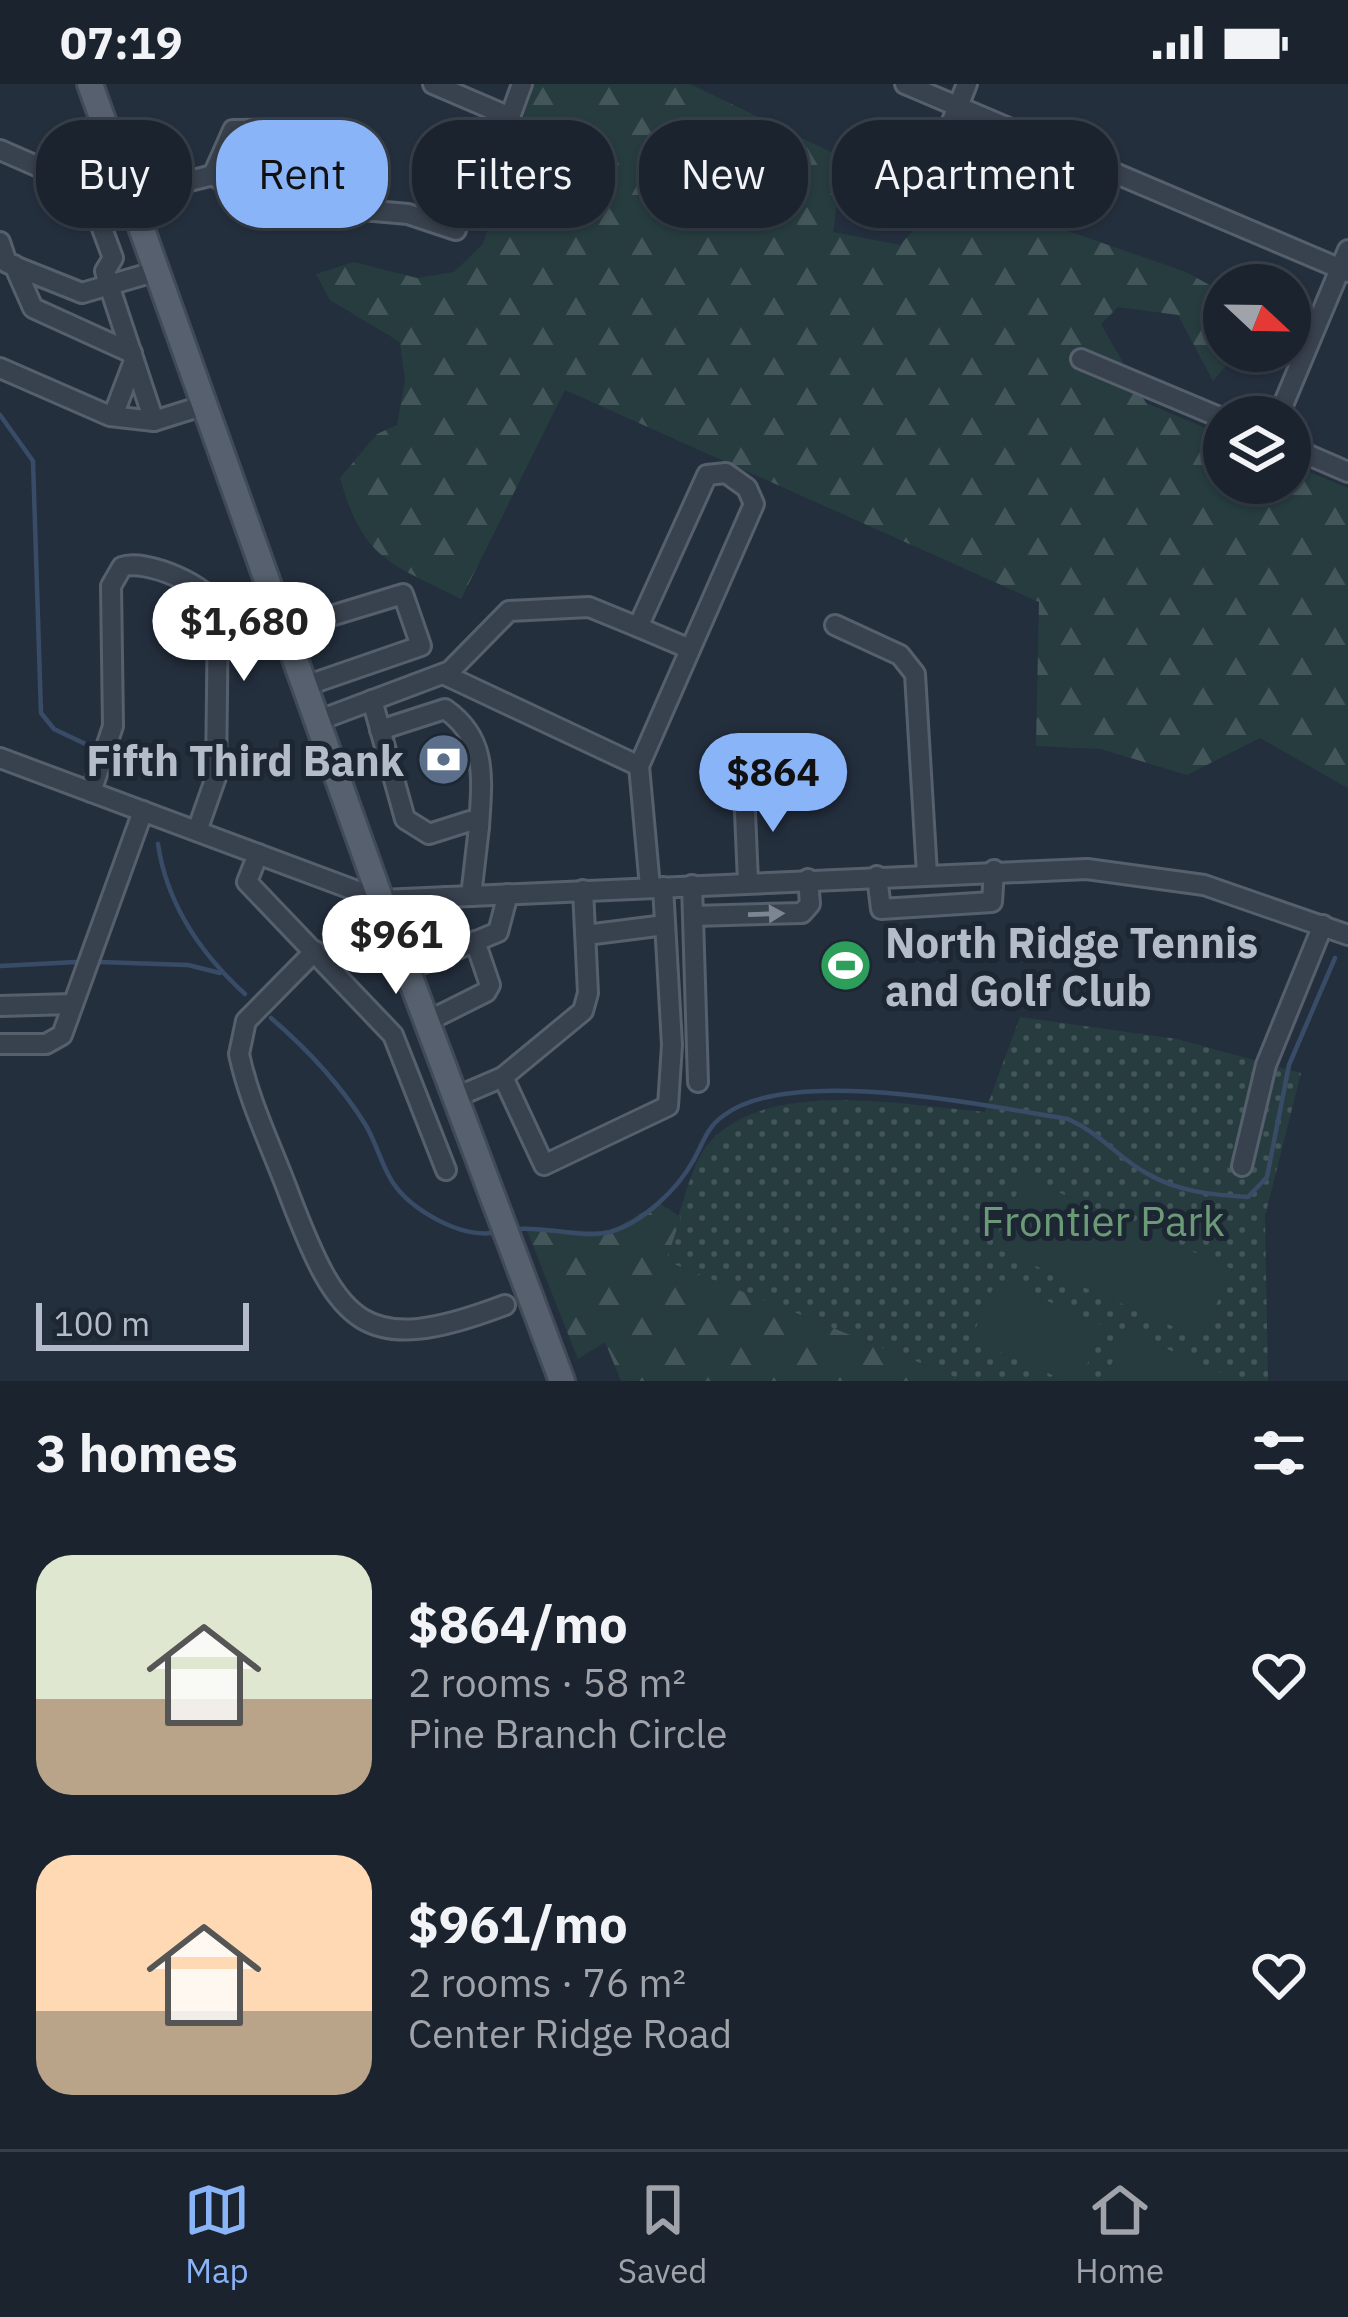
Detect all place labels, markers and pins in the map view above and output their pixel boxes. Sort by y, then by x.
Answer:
pin: $1,680 [146,582,342,684]
bank icon: Fifth Third Bank [415,732,471,788]
place label: Fifth Third Bank [86,733,405,788]
pin: $864 [702,733,844,835]
pin: $961 [325,895,467,997]
place label: North Ridge Tennis and Golf Club [885,915,1258,1018]
sports icon: North Ridge Tennis and Golf Club [818,938,874,994]

